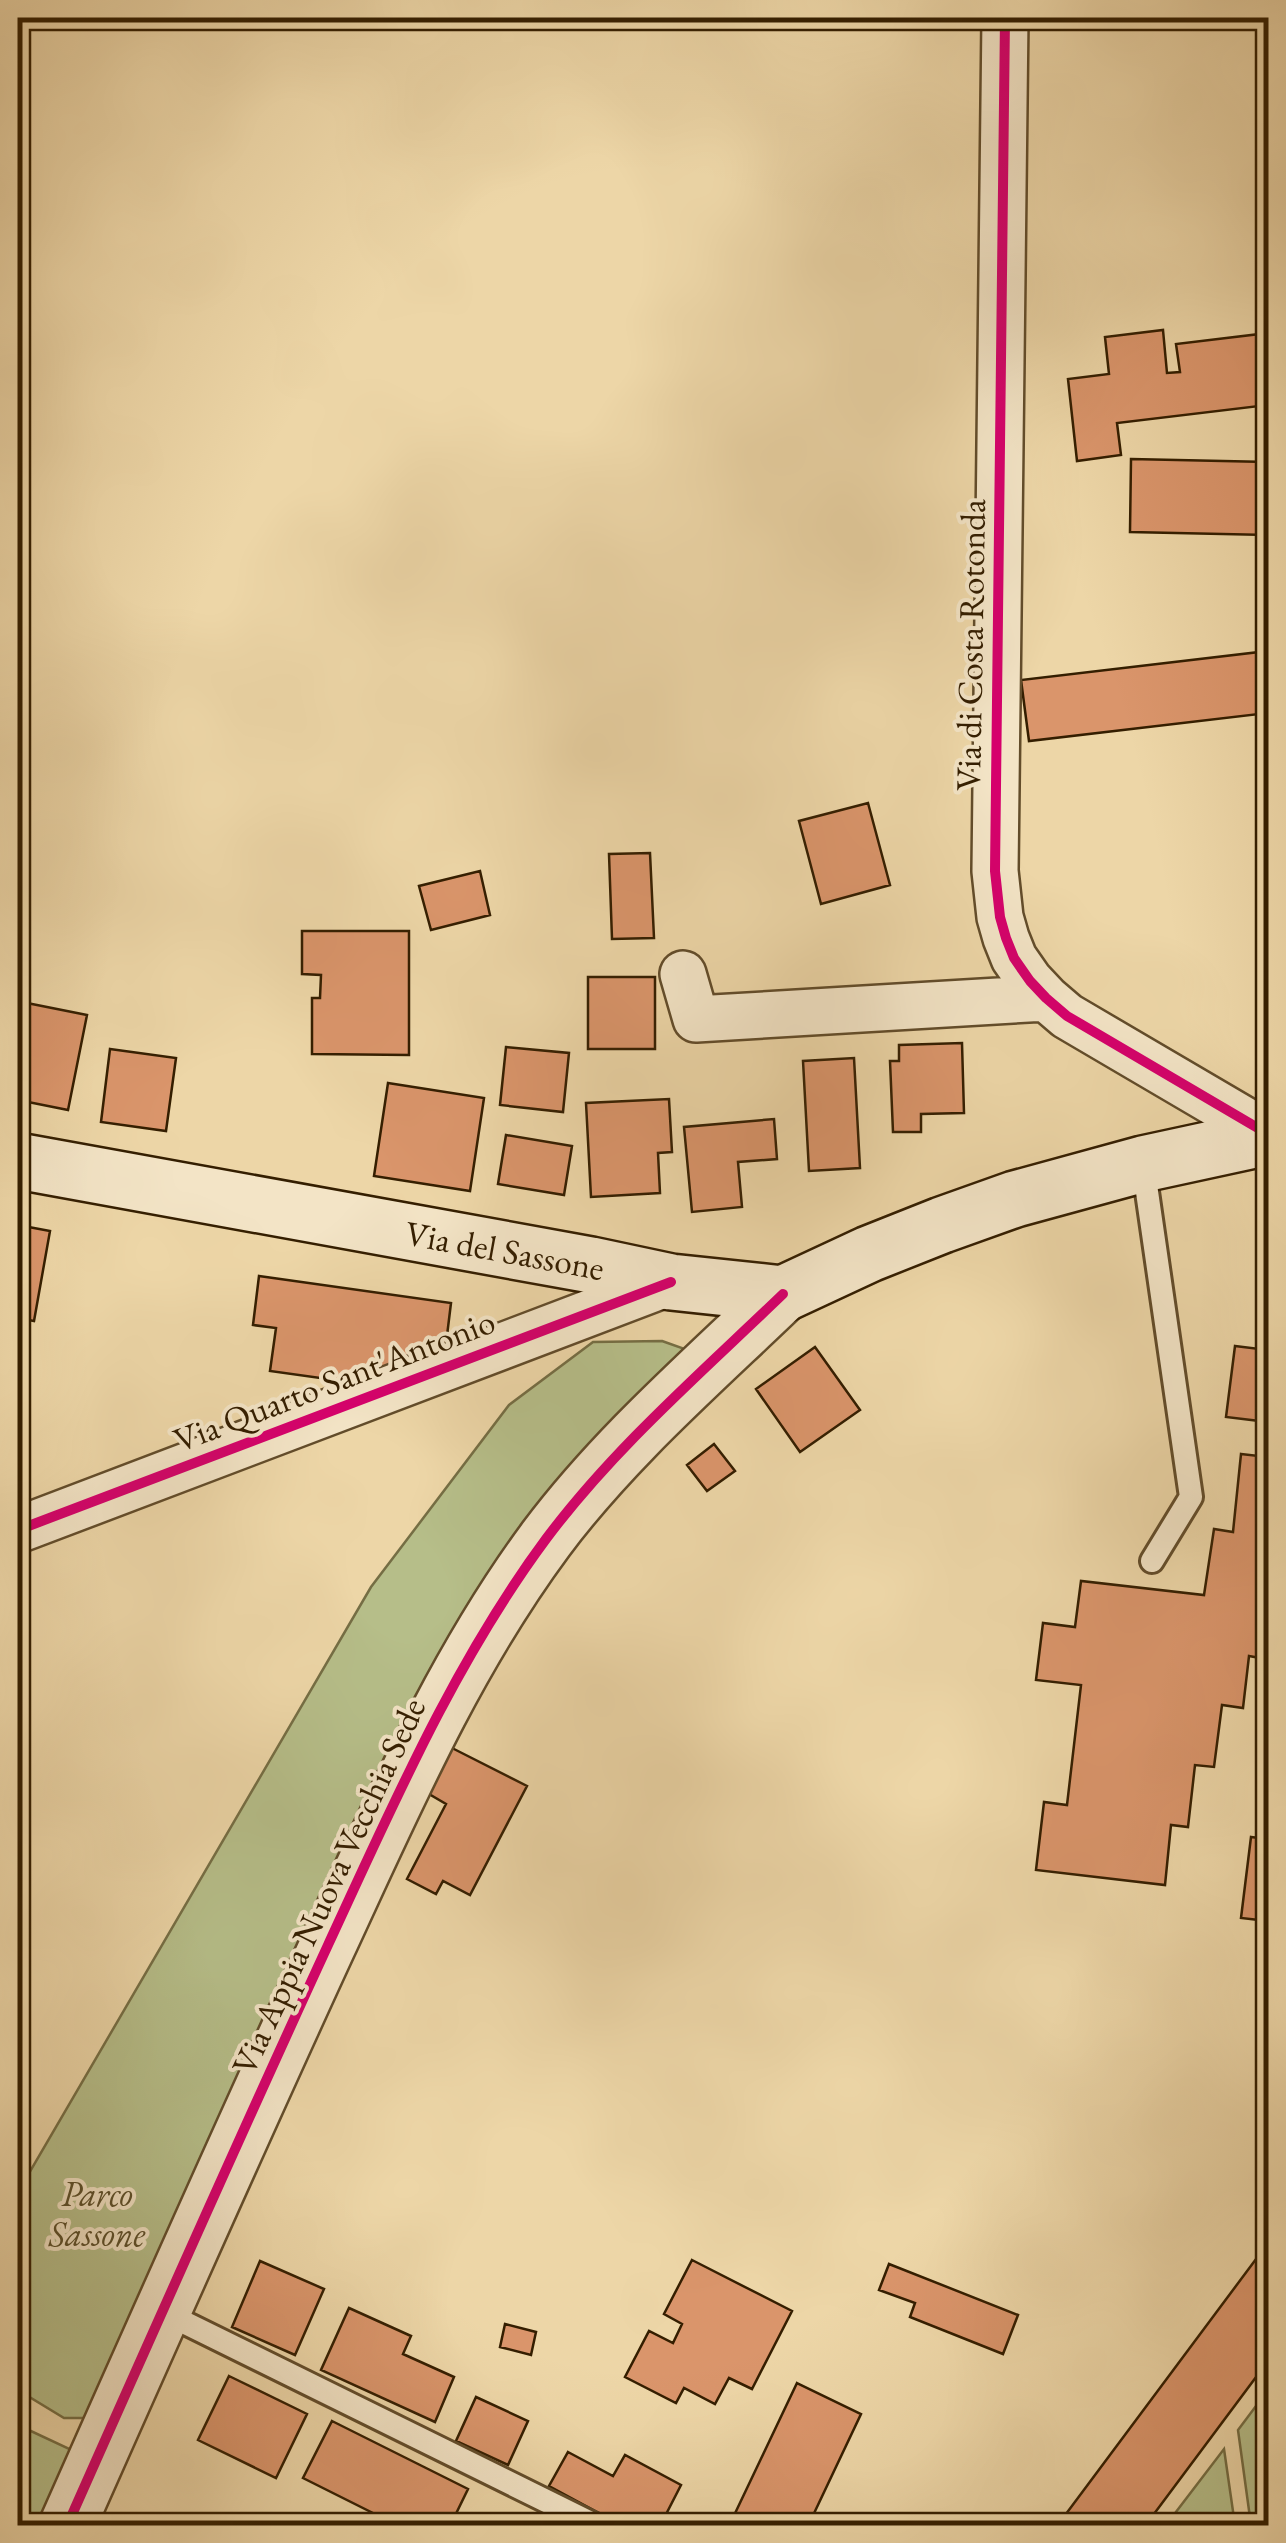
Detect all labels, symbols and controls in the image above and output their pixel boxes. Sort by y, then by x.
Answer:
street label: Via di Costa Rotonda [945,499,995,791]
street label: Via del Sassone [402,1209,609,1290]
street label: Via Quarto Sant'Antonio [167,1298,501,1462]
street label: Via Appia Nuova Vecchia Sede [221,1690,435,2082]
park label: Parco Sassone [48,2171,146,2256]

